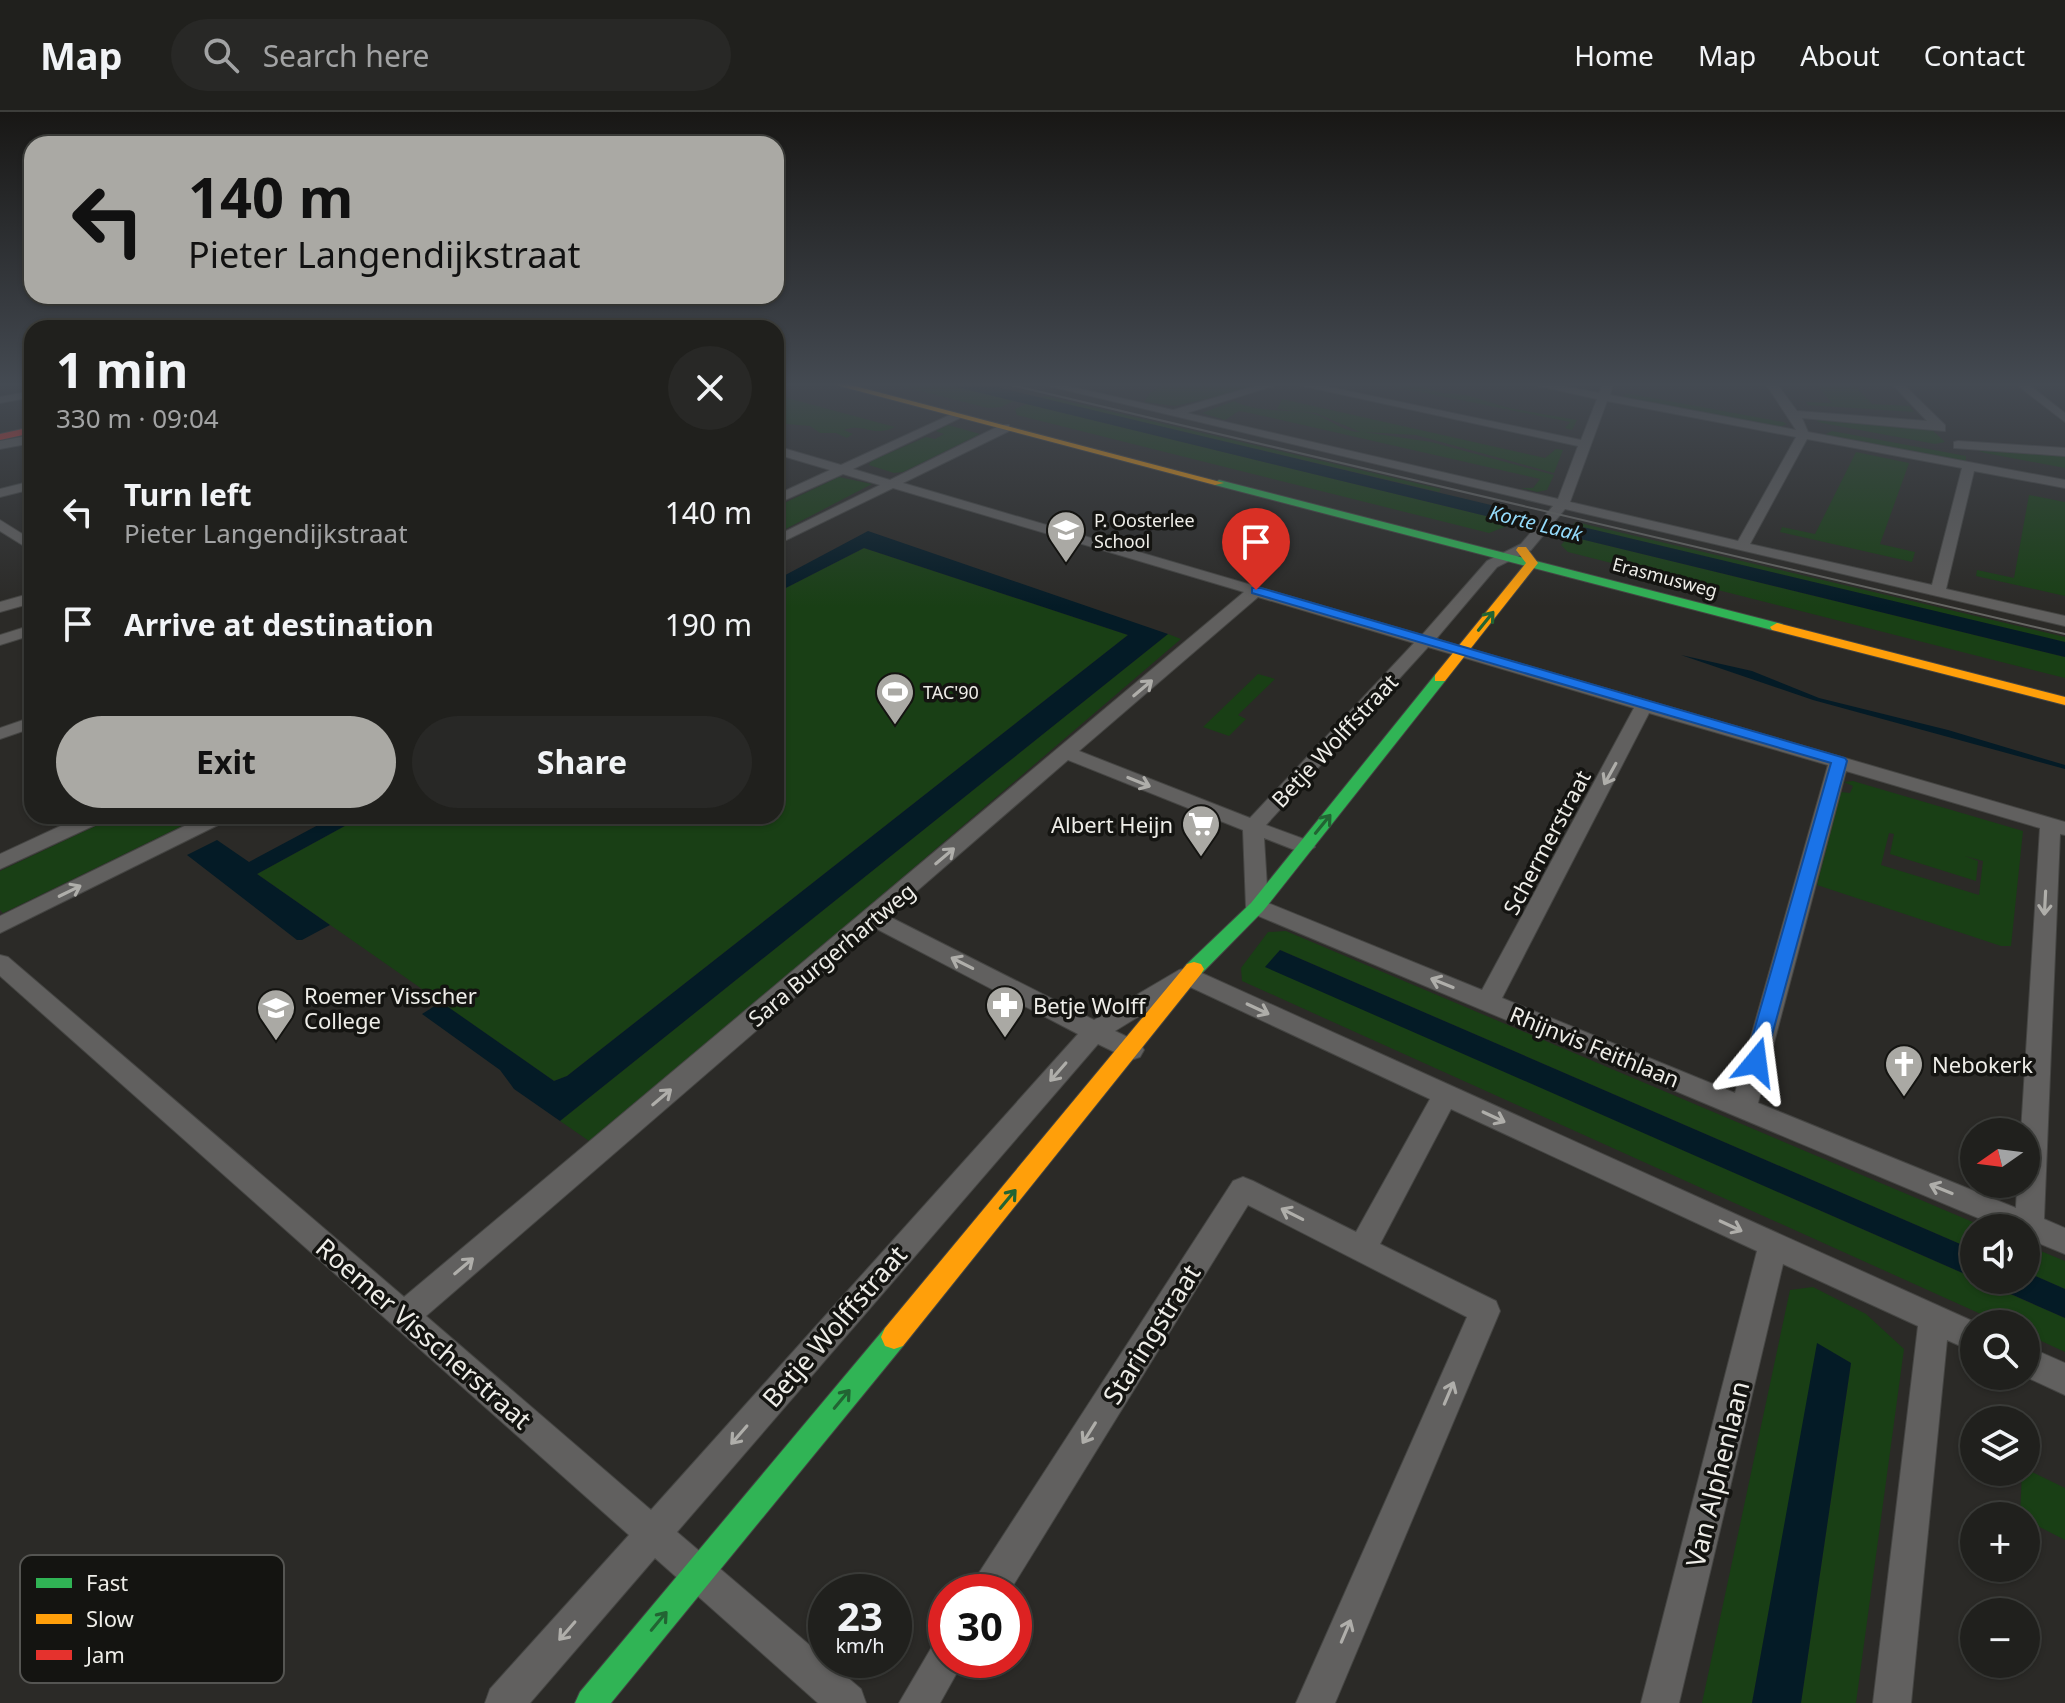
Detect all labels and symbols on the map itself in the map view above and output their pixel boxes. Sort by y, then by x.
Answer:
water label: Korte Laak [1487,498,1586,548]
place label: P. Oosterlee School [1094,508,1195,553]
pin [1222,508,1290,590]
school or university icon: P. Oosterlee School [1045,509,1087,564]
street label: Erasmusweg [1610,551,1720,603]
one-way arrow [1477,611,1495,632]
street label: Betje Wolffstraat [1264,667,1404,813]
sports icon: TAC'90 [874,671,916,726]
one-way arrow [1132,679,1153,697]
place label: TAC'90 [923,680,979,704]
one-way arrow [1601,762,1617,785]
street label: Schermerstraat [1495,764,1597,919]
one-way arrow [1126,776,1151,790]
supermarket icon: Albert Heijn [1180,803,1222,858]
place label: Albert Heijn [1051,809,1173,839]
one-way arrow [1314,814,1332,835]
one-way arrow [934,847,955,865]
street label: Sara Burgerhartweg [741,875,921,1033]
one-way arrow [57,882,81,898]
one-way arrow [2038,889,2053,916]
one-way arrow [951,955,975,971]
one-way arrow [1430,975,1455,989]
place label: Roemer Visscher College [304,980,477,1035]
pharmacy icon: Betje Wolff [984,984,1026,1039]
school or university icon: Roemer Visscher College [255,987,297,1042]
place label: Betje Wolff [1033,990,1147,1020]
street label: Rhijnvis Feithlaan [1506,998,1684,1094]
one-way arrow [1246,1002,1270,1017]
position arrow [1714,1020,1798,1104]
church icon: Nebokerk [1883,1043,1925,1098]
place label: Nebokerk [1932,1049,2033,1079]
one-way arrow [1050,1061,1068,1081]
one-way arrow [651,1088,671,1106]
one-way arrow [1482,1111,1506,1126]
north arrow [1960,1118,2040,1198]
one-way arrow [1929,1181,1954,1196]
one-way arrow [999,1189,1017,1210]
one-way arrow [1281,1205,1305,1221]
one-way arrow [1718,1219,1742,1234]
street label: Roemer Visscherstraat [308,1229,540,1437]
street label: Betje Wolffstraat [754,1237,914,1415]
one-way arrow [453,1257,473,1275]
street label: Staringstraat [1094,1257,1208,1411]
street label: Van Alphenlaan [1676,1377,1758,1571]
one-way arrow [1443,1381,1458,1406]
one-way arrow [833,1390,851,1410]
one-way arrow [1080,1421,1096,1444]
one-way arrow [730,1425,748,1445]
legend [20,1555,284,1683]
text: Fast [86,1567,128,1597]
speed limit sign: 30 [928,1574,1032,1678]
text: Slow [86,1603,135,1633]
one-way arrow [649,1611,667,1632]
one-way arrow [558,1620,576,1640]
one-way arrow [1339,1620,1354,1644]
text: Jam [84,1639,125,1669]

